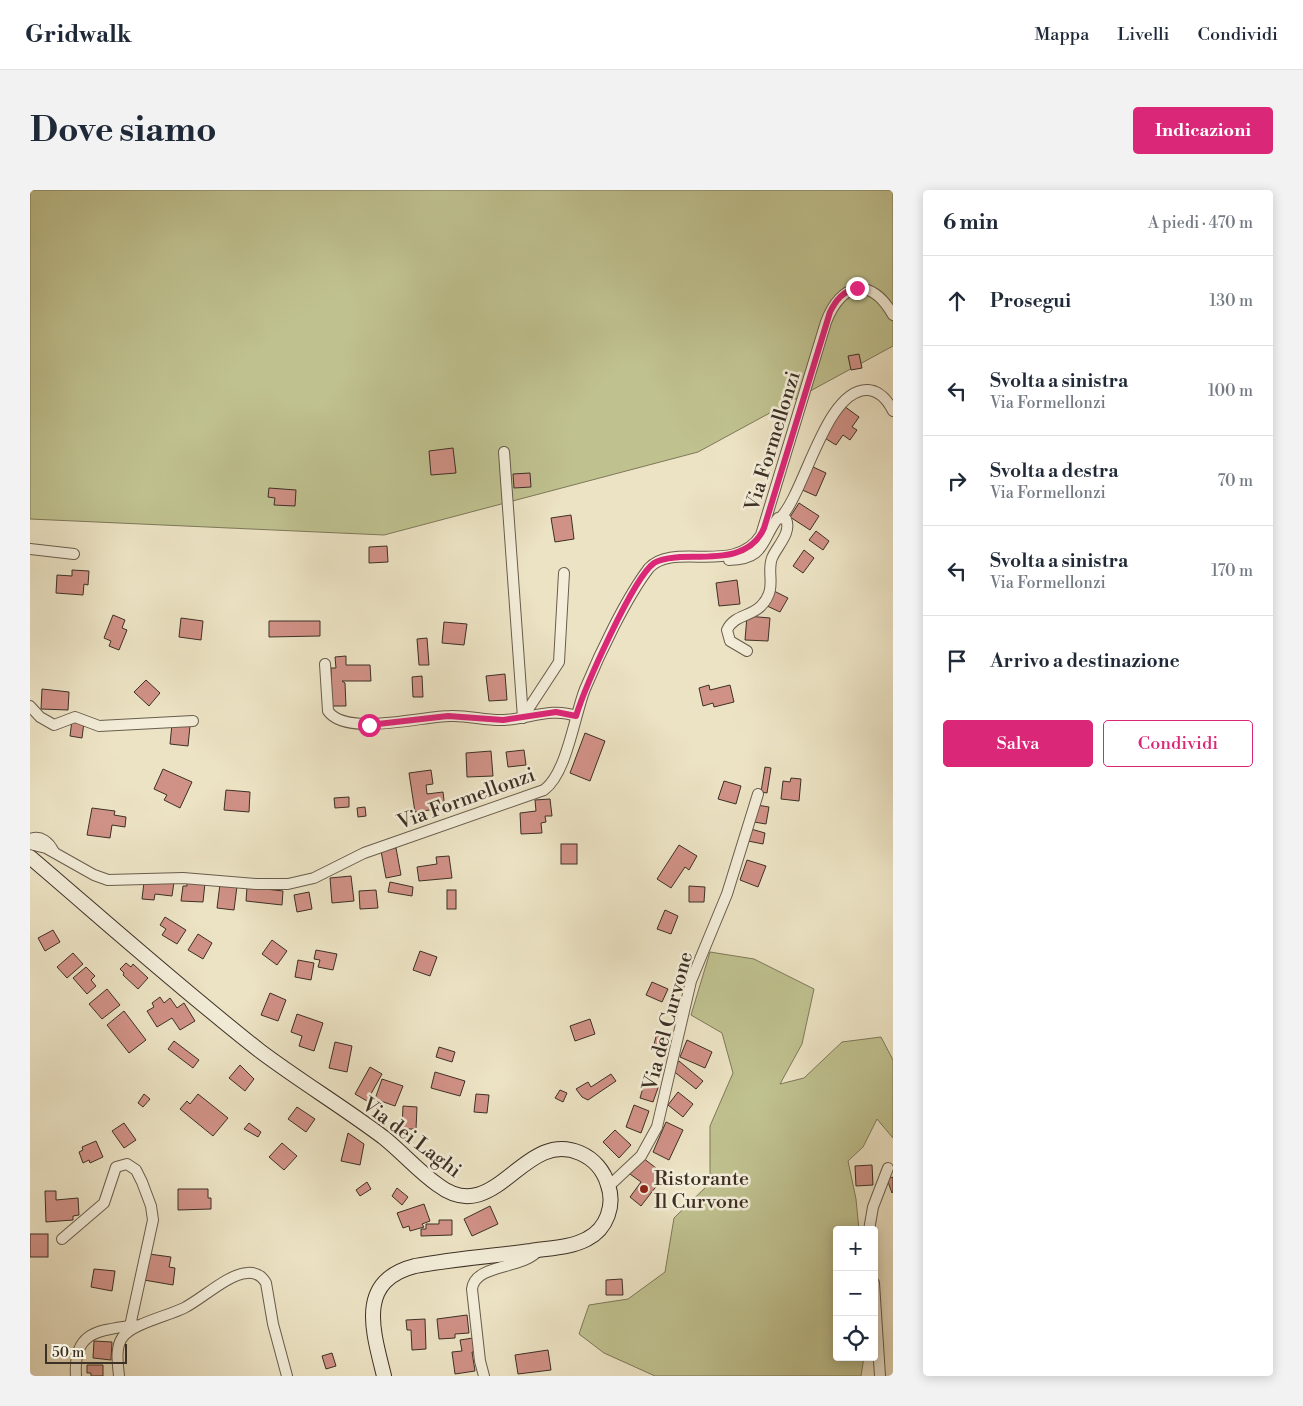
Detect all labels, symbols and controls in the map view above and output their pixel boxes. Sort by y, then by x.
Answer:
text: Gridwalk [25,20,132,50]
text: Mappa [1034,23,1089,46]
text: Livelli [1117,23,1170,46]
text: Condividi [1198,23,1278,46]
button: Indicazioni [1133,107,1273,154]
text: Dove siamo [30,109,217,152]
text: 6 min [943,210,998,236]
text: A piedi · 470 m [1148,213,1253,233]
route end [846,277,869,300]
icon: ahead [943,287,971,315]
text: Prosegui [990,289,1071,313]
text: 130 m [1209,291,1253,311]
street label: Via Formellonzi [740,368,807,515]
text: Svolta a sinistra [990,369,1128,393]
icon: left [943,377,971,405]
text: 100 m [1208,381,1253,401]
text: Via Formellonzi [990,393,1106,413]
text: Svolta a destra [990,459,1118,483]
icon: right [943,467,971,495]
text: 70 m [1217,471,1253,491]
text: Via Formellonzi [990,483,1106,503]
text: Svolta a sinistra [990,549,1128,573]
icon: left [943,557,971,585]
text: 170 m [1211,561,1253,581]
text: Via Formellonzi [990,573,1106,593]
icon: arrive [943,647,971,675]
text: Arrivo a destinazione [990,649,1180,673]
route start [358,714,381,737]
button: Salva [943,720,1093,767]
button: Condividi [1103,720,1253,767]
street label: Via Formellonzi [393,763,539,836]
street label: Via del Curvone [638,949,699,1095]
street label: Via dei Laghi [355,1092,466,1184]
place label: Ristorante Il Curvone [654,1167,749,1215]
marker: Ristorante Il Curvone [638,1183,650,1195]
map controls [833,1226,878,1361]
button: + [833,1226,878,1271]
button: − [833,1271,878,1316]
button: locate [833,1316,878,1361]
scale bar [45,1341,128,1364]
text: 50 m [52,1344,84,1362]

